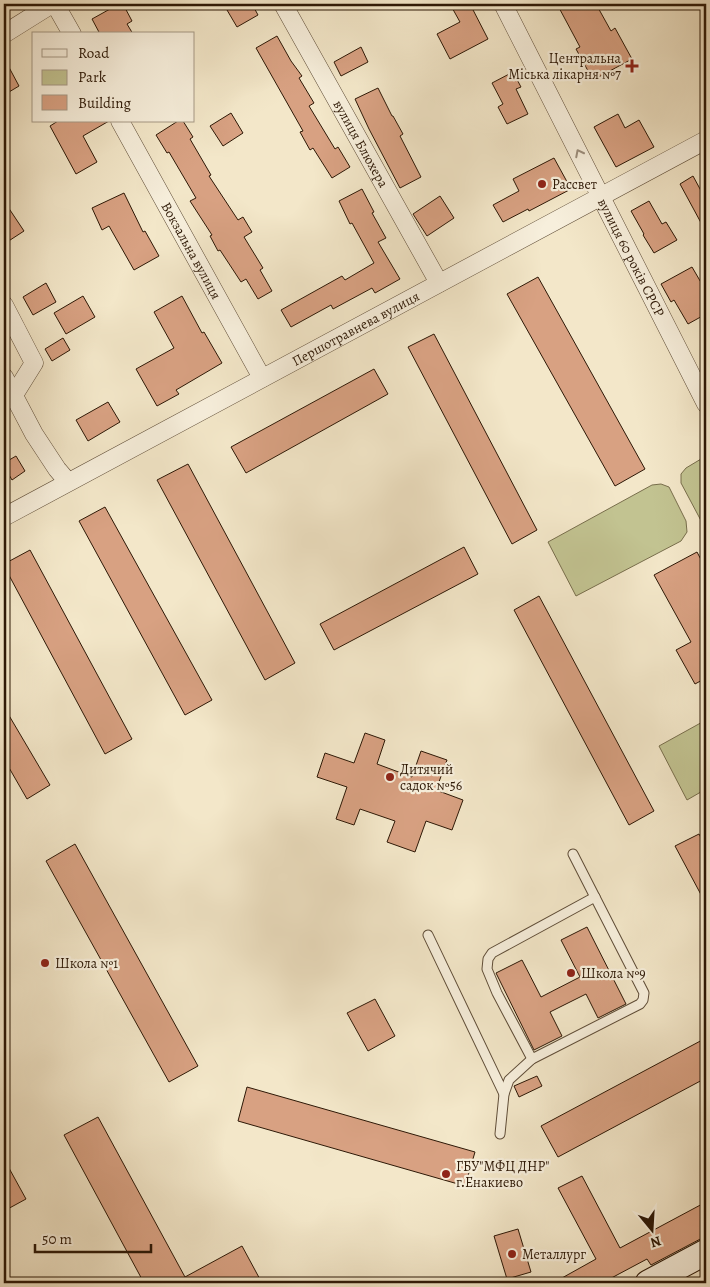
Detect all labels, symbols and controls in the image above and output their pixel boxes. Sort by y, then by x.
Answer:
legend [32,32,195,122]
text: Road [78,43,110,63]
place label: Центральна Міська лікарня №7 [508,49,622,84]
marker: Центральна Міська лікарня №7 [625,59,639,73]
text: Park [78,67,107,87]
text: Building [78,93,131,113]
street label: вулиця Блюхера [329,96,393,191]
one-way arrow [574,149,585,158]
place label: Рассвет [552,175,597,194]
marker: Рассвет [536,178,548,190]
street label: вулиця 60 років СРСР [594,195,670,320]
street label: Вокзальна вулиця [157,199,226,303]
street label: Першотравнева вулиця [289,286,423,370]
place label: Дитячий садок №56 [400,760,462,795]
marker: Дитячий садок №56 [384,771,396,783]
place label: Школа №1 [55,954,118,973]
marker: Школа №1 [39,957,51,969]
place label: Школа №9 [581,964,646,983]
marker: Школа №9 [565,967,577,979]
place label: ГБУ"МФЦ ДНР" г.Енакиево [456,1157,549,1192]
marker: ГБУ"МФЦ ДНР" г.Енакиево [440,1168,452,1180]
north arrow [628,1204,678,1254]
scale bar [35,1222,151,1254]
text: 50 m [42,1229,72,1249]
text: N [648,1231,664,1252]
place label: Металлург [522,1245,586,1264]
marker: Металлург [506,1248,518,1260]

